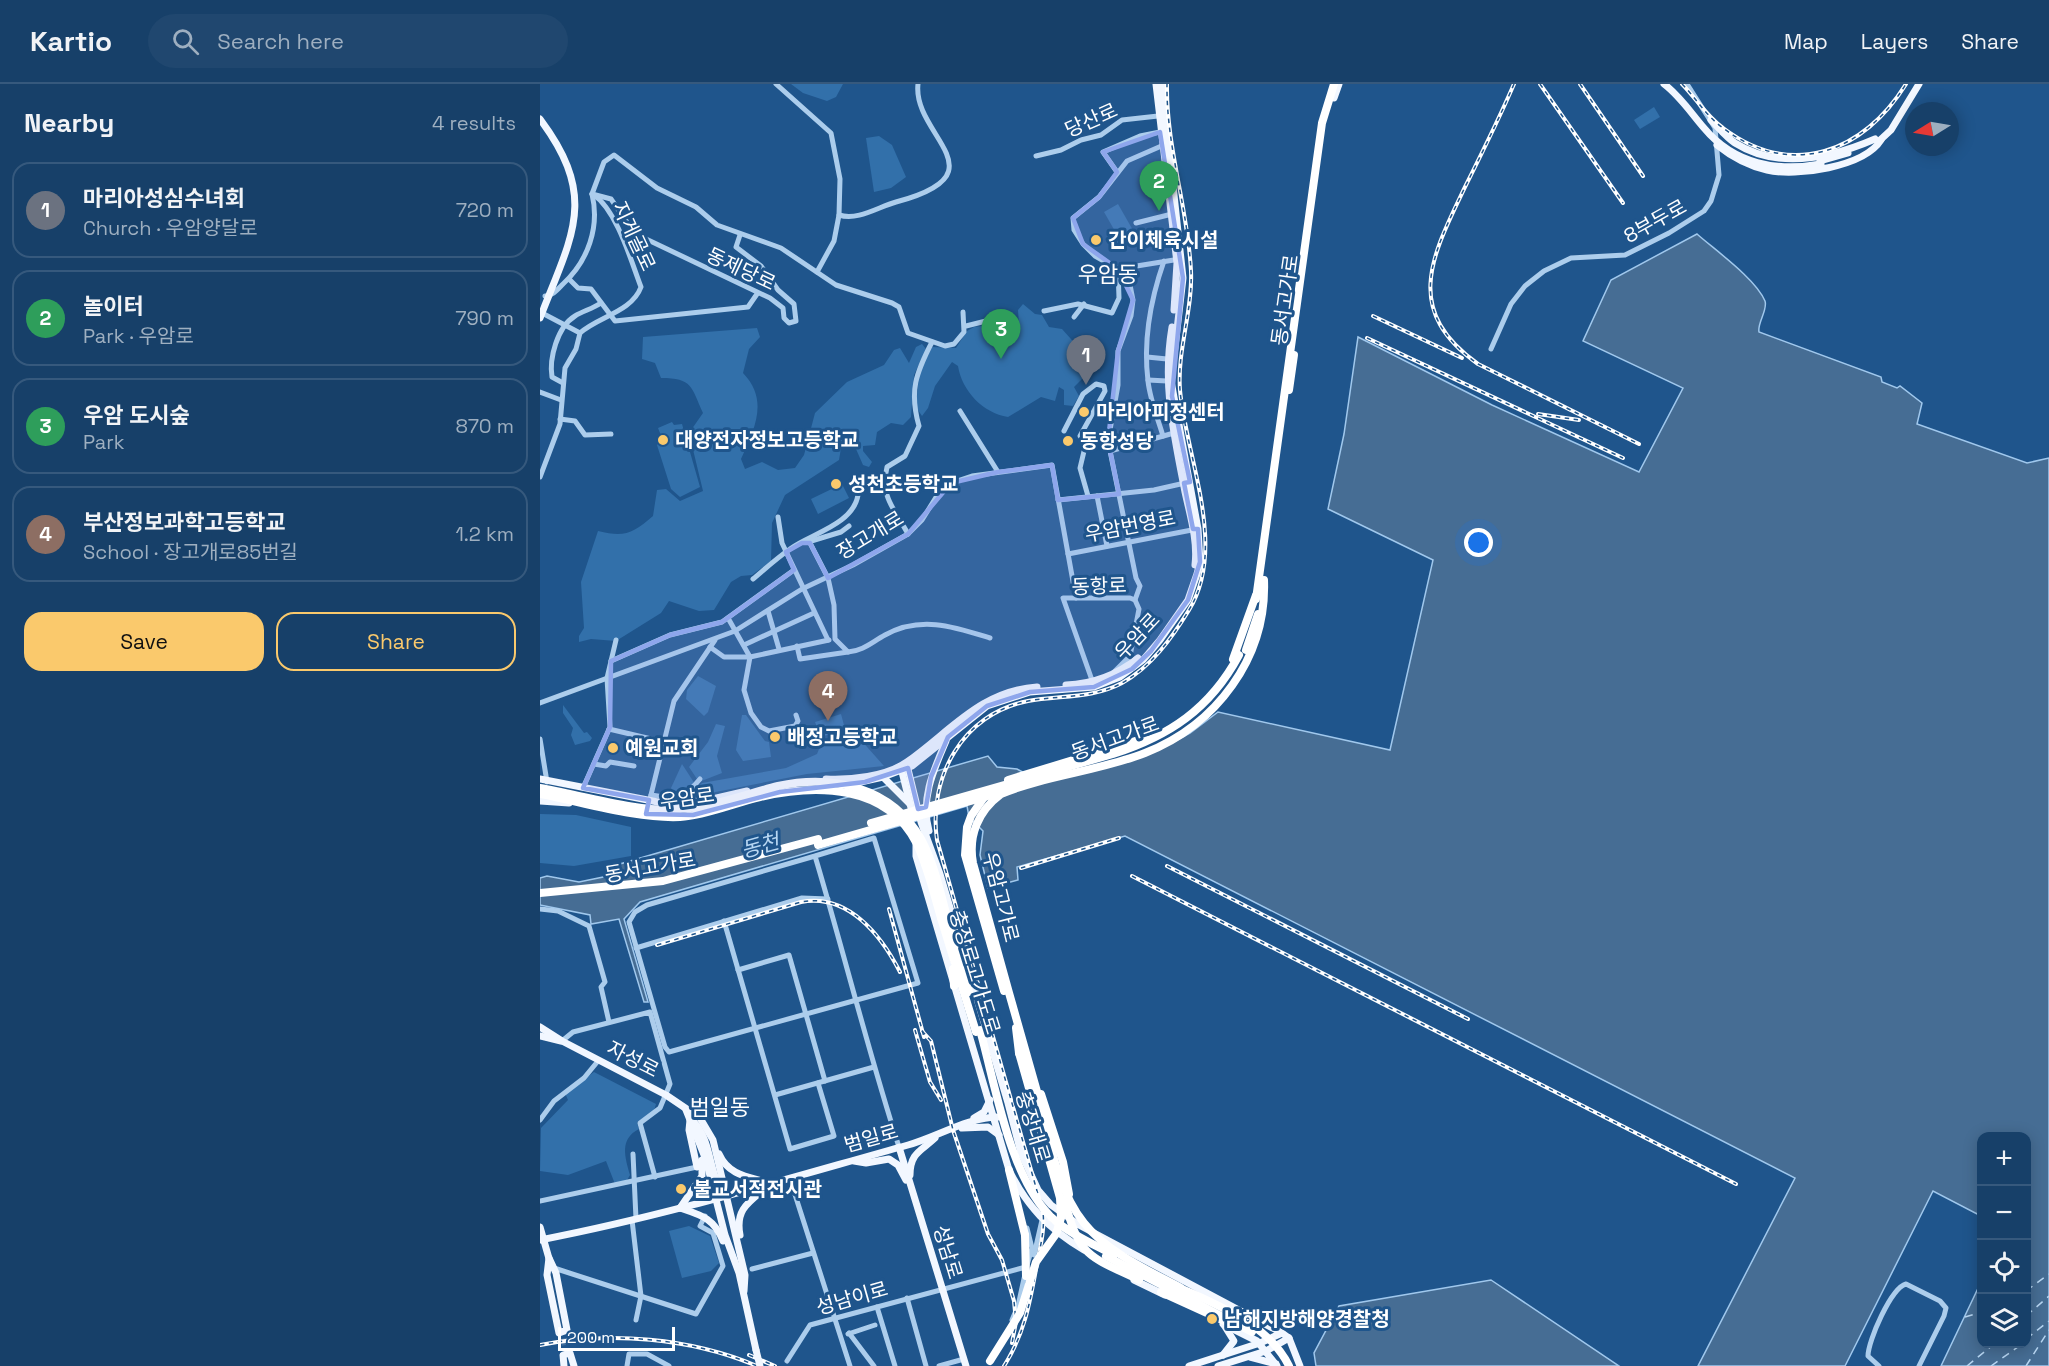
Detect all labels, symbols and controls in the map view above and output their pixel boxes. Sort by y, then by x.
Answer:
search box [148,14,568,68]
text: Kartio [30,23,112,59]
icon: search [169,25,202,58]
text: Search here [217,27,344,55]
text: Map [1784,28,1828,55]
text: Layers [1861,28,1928,55]
text: Share [1961,28,2019,55]
street label: 당산로 [1060,97,1122,143]
north arrow [1905,102,1959,156]
text: Nearby [24,106,114,140]
text: 4 results [432,110,516,136]
pin: 2 [1140,162,1178,211]
text: 마리아성심수녀회 [83,184,245,212]
street label: 8부두로 [1619,193,1691,249]
text: 1 [41,197,50,223]
text: 720 m [456,197,514,223]
street label: 지게골로 [607,197,661,275]
text: Church · 우암양달로 [83,215,258,241]
place label: 간이체육시설 [1108,227,1218,253]
marker: 간이체육시설 [1089,233,1103,247]
street label: 동제당로 [702,242,780,296]
street label: 동서고가로 [1266,253,1304,347]
district label: 우암동 [1078,260,1138,288]
text: 놀이터 [83,292,144,320]
text: 2 [40,305,51,331]
text: 790 m [455,305,514,331]
pin: 3 [982,310,1020,359]
text: Park · 우암로 [83,323,194,349]
pin: 1 [1066,336,1106,385]
place label: 마리아피정센터 [1096,399,1225,425]
text: 우암 도시숲 [83,401,190,429]
marker: 마리아피정센터 [1077,405,1091,419]
text: 3 [39,413,52,439]
text: 870 m [455,413,514,439]
place label: 대양전자정보고등학교 [675,427,859,453]
place label: 동항성당 [1080,428,1154,454]
text: Park [83,429,125,455]
marker: 대양전자정보고등학교 [656,433,670,447]
marker: 동항성당 [1061,434,1075,448]
place label: 성천초등학교 [848,471,958,497]
marker: 성천초등학교 [829,477,843,491]
street label: 우암번영로 [1082,504,1178,548]
street label: 장고개로 [832,505,908,565]
text: 부산정보과학고등학교 [83,508,285,536]
text: 4 [39,521,52,547]
text: 1.2 km [455,521,514,547]
your location [1464,528,1493,557]
text: School · 장고개로85번길 [83,539,298,565]
street label: 동항로 [1071,572,1127,600]
street label: 우암로 [1109,607,1165,665]
button: Save [24,612,264,671]
button: Share [276,612,516,671]
pin: 4 [808,672,848,721]
street label: 동서고가로 [1067,710,1163,766]
place label: 배정고등학교 [787,724,897,750]
marker: 배정고등학교 [768,730,782,744]
place label: 예원교회 [625,735,699,761]
marker: 예원교회 [606,741,620,755]
street label: 우암로 [658,781,716,815]
water label: 동천 [738,827,785,864]
street label: 동서고가로 [602,846,698,888]
street label: 우암고가로 [977,849,1025,945]
street label: 충장로고가도로 [944,907,1006,1037]
street label: 자성로 [603,1035,663,1083]
street label: 충장대로 [1010,1088,1056,1166]
district label: 범일동 [690,1093,750,1121]
street label: 범일로 [841,1118,901,1158]
map controls [1977,1132,2031,1348]
button: + [1977,1132,2031,1186]
place label: 불교서적전시관 [693,1176,822,1202]
marker: 불교서적전시관 [674,1182,688,1196]
button: − [1977,1186,2031,1240]
street label: 성남로 [927,1222,969,1282]
button: locate [1977,1240,2031,1294]
street label: 성남이로 [813,1275,891,1321]
button: layers [1977,1294,2031,1348]
place label: 남해지방해양경찰청 [1224,1306,1390,1332]
marker: 남해지방해양경찰청 [1205,1312,1219,1326]
scale bar [558,1324,675,1352]
text: 200 m [567,1327,615,1348]

